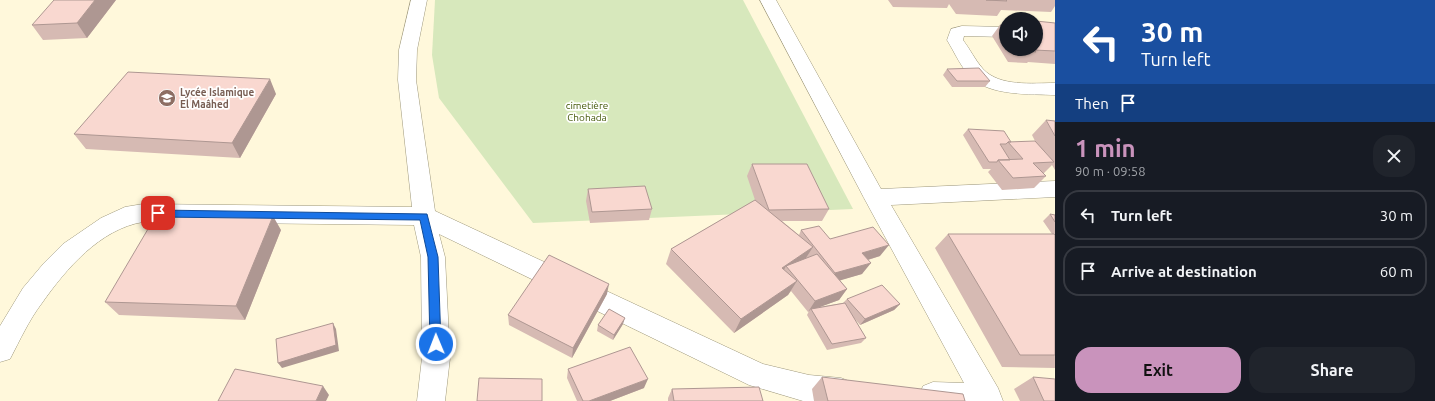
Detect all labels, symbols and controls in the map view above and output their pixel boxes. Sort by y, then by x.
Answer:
map controls [999,12,1043,56]
button: sound [999,12,1043,56]
icon: left [1075,16,1127,68]
text: 30 m [1141,16,1203,47]
text: Turn left [1141,49,1211,69]
place label: Lycée Islamique El Maâhed [180,87,254,110]
school or university icon: Lycée Islamique El Maâhed [157,88,177,108]
icon: arrive [1117,92,1139,114]
text: Then [1075,95,1109,112]
park label: cimetière Chohada [566,100,608,123]
text: 1 min [1075,135,1136,162]
button: close [1373,135,1415,177]
text: 90 m · 09:58 [1075,164,1146,178]
pin [141,196,175,230]
icon: arrive [147,202,169,224]
icon: left [1077,204,1099,226]
text: Turn left [1111,207,1172,224]
text: 30 m [1380,207,1413,224]
icon: arrive [1077,260,1099,282]
text: Arrive at destination [1111,263,1257,280]
text: 60 m [1380,263,1413,280]
position arrow [415,323,457,365]
button: Exit [1075,347,1241,393]
button: Share [1249,347,1415,393]

